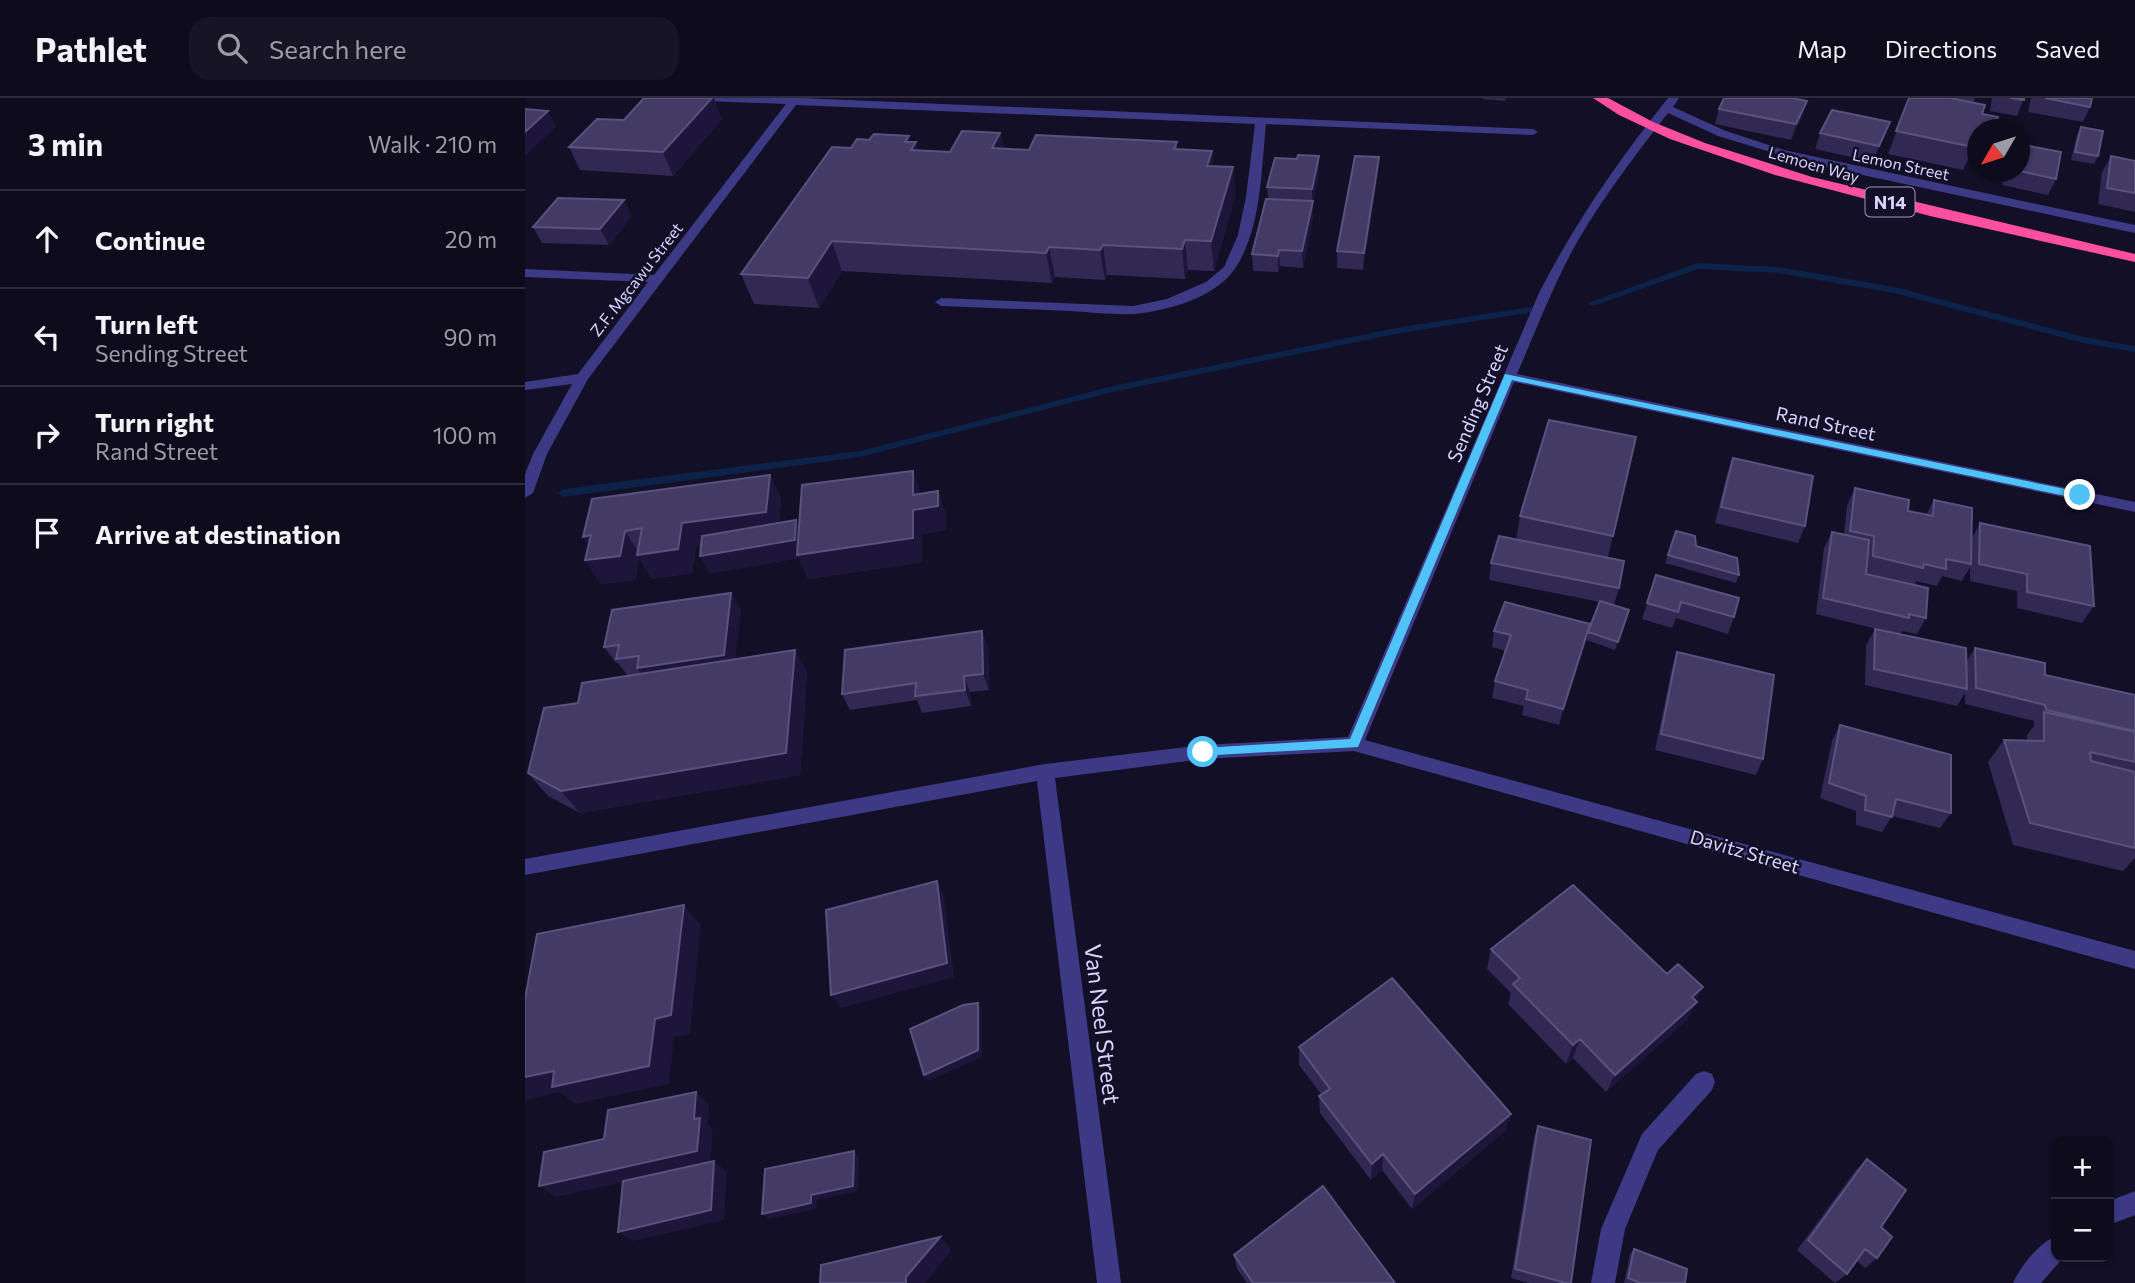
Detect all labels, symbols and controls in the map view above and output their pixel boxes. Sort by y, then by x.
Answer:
search box [189,17,679,80]
text: Pathlet [35,28,147,69]
icon: search [213,29,251,67]
text: Search here [269,33,407,64]
text: Map [1797,34,1847,63]
text: Directions [1885,34,1997,63]
text: Saved [2035,34,2100,63]
north arrow [1967,119,2030,182]
text: 3 min [28,125,103,162]
text: Walk · 210 m [368,130,497,158]
street label: Lemoen Way [1766,142,1862,186]
street label: Lemon Street [1851,144,1952,184]
road number: N14 [1865,188,1915,217]
street label: Z.F. Mgcawu Street [586,218,687,340]
icon: ahead [28,220,66,258]
text: Continue [95,224,205,255]
text: 20 m [445,225,497,253]
text: Turn left [95,308,198,339]
icon: left [28,318,66,356]
text: 90 m [444,323,497,351]
text: Sending Street [95,339,248,367]
street label: Sending Street [1442,340,1512,466]
street label: Rand Street [1774,401,1878,445]
text: Turn right [95,406,214,437]
icon: right [28,416,66,454]
text: 100 m [433,421,497,449]
text: Rand Street [95,437,218,465]
route end [2064,479,2095,510]
icon: arrive [28,514,66,552]
text: Arrive at destination [95,518,341,549]
route start [1187,736,1218,767]
street label: Davitz Street [1688,824,1803,878]
street label: Van Neel Street [1079,942,1127,1106]
map controls [2051,1136,2114,1262]
button: + [2051,1136,2114,1199]
button: − [2051,1199,2114,1262]

